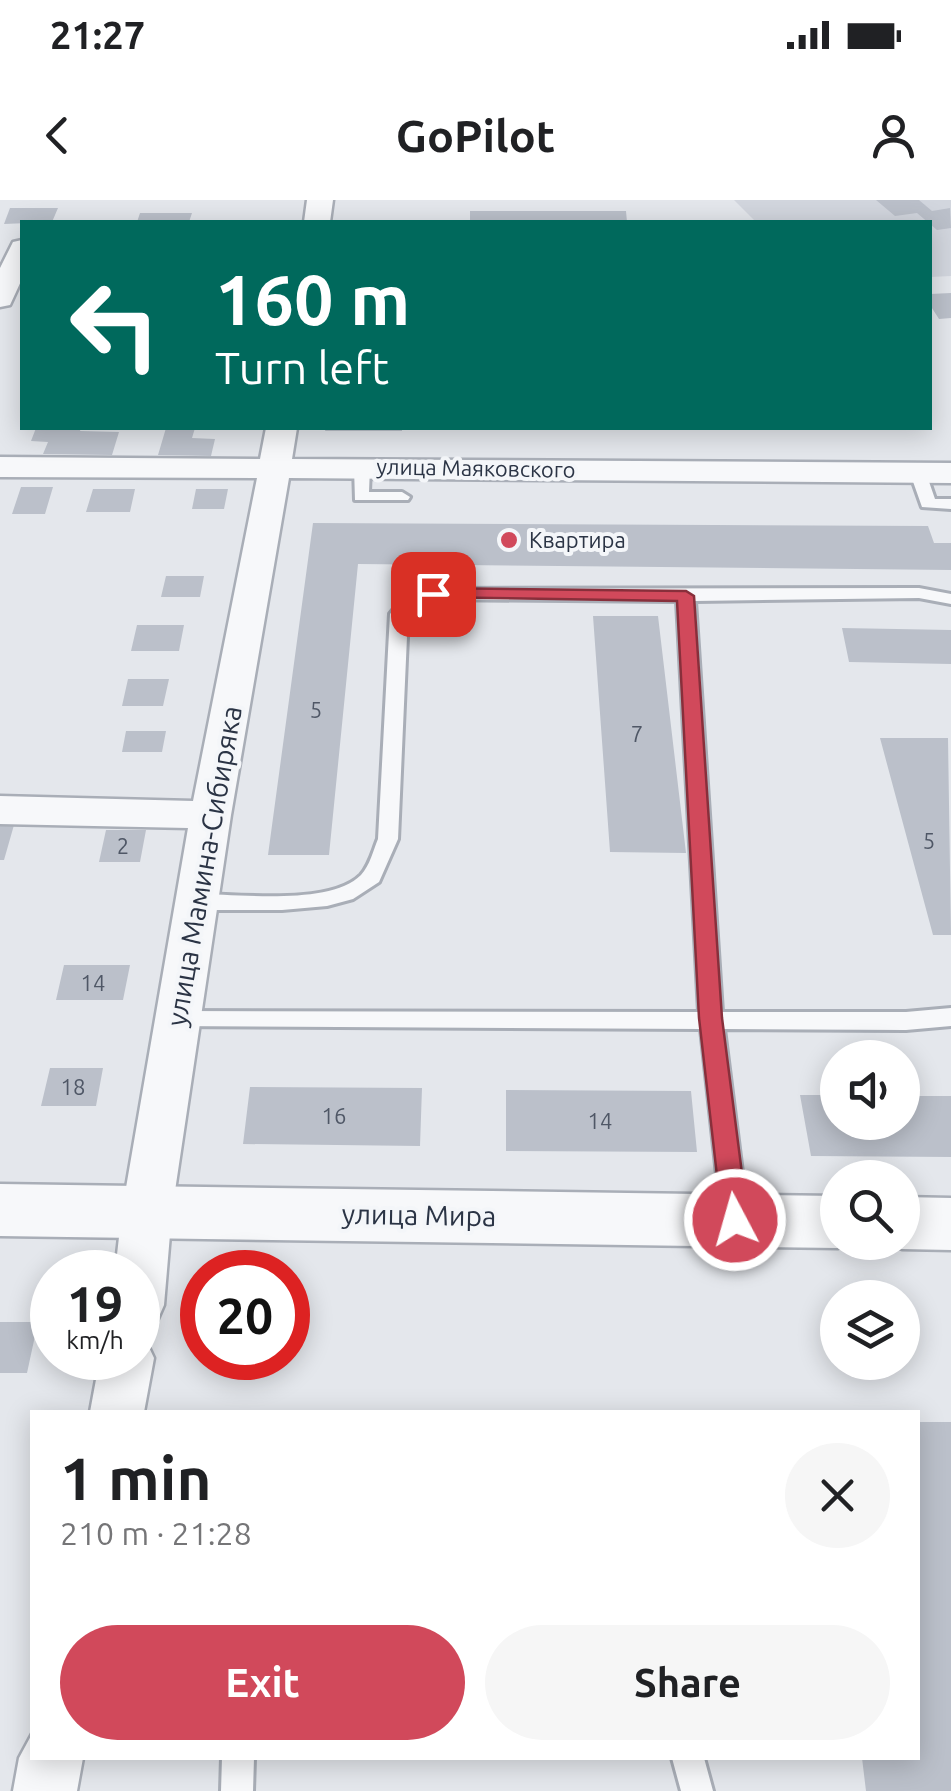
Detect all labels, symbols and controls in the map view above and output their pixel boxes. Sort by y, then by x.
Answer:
text: 21:27 [50,14,145,56]
icon: back [30,108,85,163]
icon: person [866,108,921,163]
text: GoPilot [396,110,555,161]
icon: left [50,260,180,390]
text: 160 m [215,260,410,338]
text: Turn left [215,342,389,393]
street label: улица Маяковского [376,453,576,482]
place label: Квартира [529,527,626,552]
marker: Квартира [498,529,520,551]
pin [391,552,476,637]
icon: arrive [406,567,461,622]
house number: 5 [310,697,322,722]
street label: улица Мамина-Сибиряка [160,703,247,1029]
house number: 7 [631,721,643,746]
house number: 5 [923,828,935,853]
house number: 2 [117,833,129,858]
house number: 14 [81,970,105,995]
map controls [820,1040,920,1380]
button: sound [820,1040,920,1140]
house number: 18 [61,1074,85,1099]
house number: 16 [322,1103,346,1128]
house number: 14 [588,1108,612,1133]
button: search [820,1160,920,1260]
position arrow [683,1168,787,1272]
street label: улица Мира [341,1198,497,1231]
speed limit sign: 20 [180,1250,310,1380]
text: 19 [67,1275,123,1331]
button: layers [820,1280,920,1380]
text: km/h [66,1326,124,1354]
button: close [785,1443,890,1548]
text: 1 min [60,1444,212,1511]
text: 210 m · 21:28 [60,1515,252,1551]
button: Exit [60,1625,465,1740]
button: Share [485,1625,890,1740]

